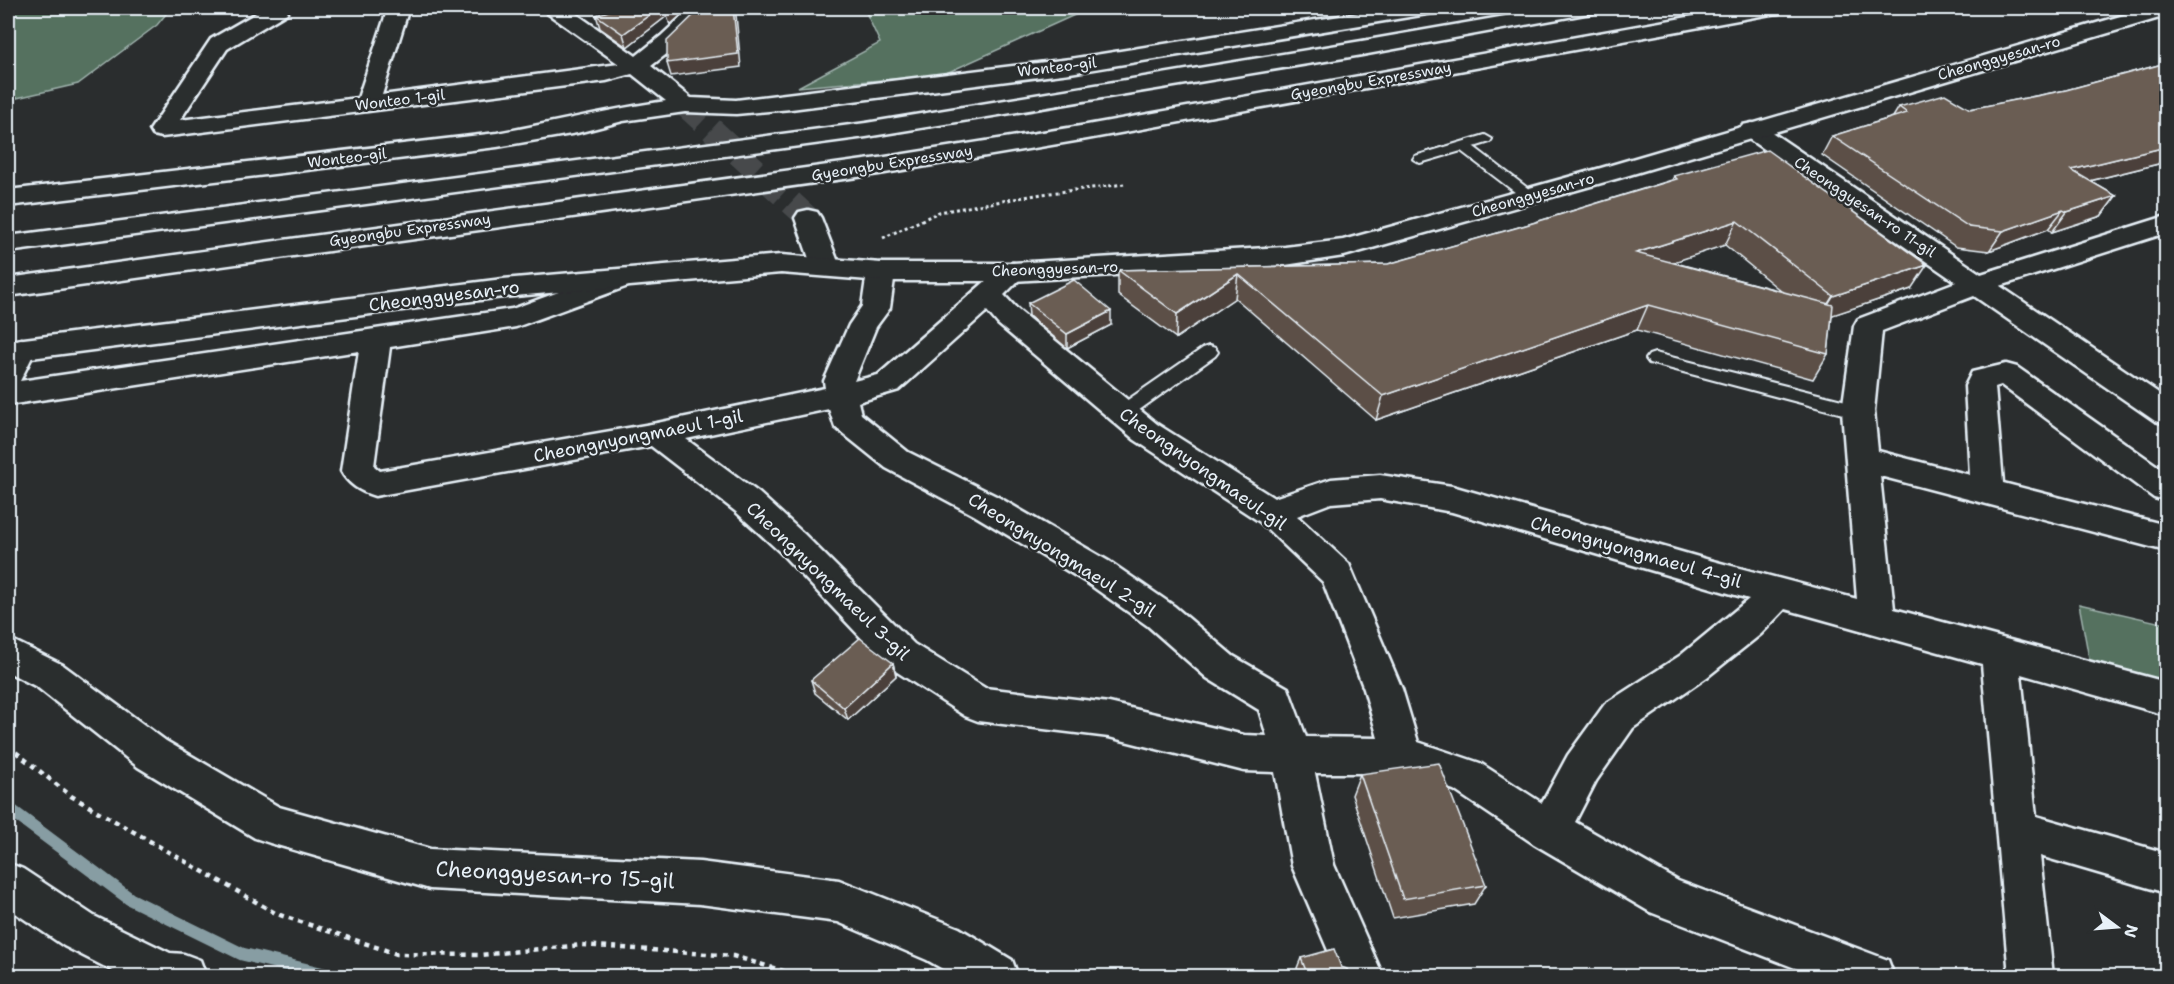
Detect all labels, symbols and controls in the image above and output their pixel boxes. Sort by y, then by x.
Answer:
street label: Cheonggyesan-ro [1935,31,2063,85]
street label: Wonteo-gil [1016,52,1098,82]
street label: Gyeongbu Expressway [1289,57,1453,105]
street label: Wonteo 1-gil [354,85,447,115]
street label: Gyeongbu Expressway [810,140,974,186]
street label: Wonteo-gil [306,143,388,173]
street label: Cheonggyesan-ro 11-gil [1790,152,1940,262]
street label: Cheonggyesan-ro [1469,168,1597,222]
street label: Gyeongbu Expressway [328,209,492,251]
street label: Cheonggyesan-ro [991,257,1119,281]
street label: Cheonggyesan-ro [367,275,521,317]
street label: Cheongnyongmaeul-gil [1115,402,1292,536]
street label: Cheongnyongmaeul 1-gil [531,404,745,468]
street label: Cheongnyongmaeul 2-gil [963,487,1161,623]
street label: Cheongnyongmaeul 3-gil [741,497,915,666]
street label: Cheongnyongmaeul 4-gil [1528,510,1745,594]
street label: Cheonggyesan-ro 15-gil [435,855,676,895]
north arrow [2087,897,2147,957]
text: N [2119,922,2143,940]

